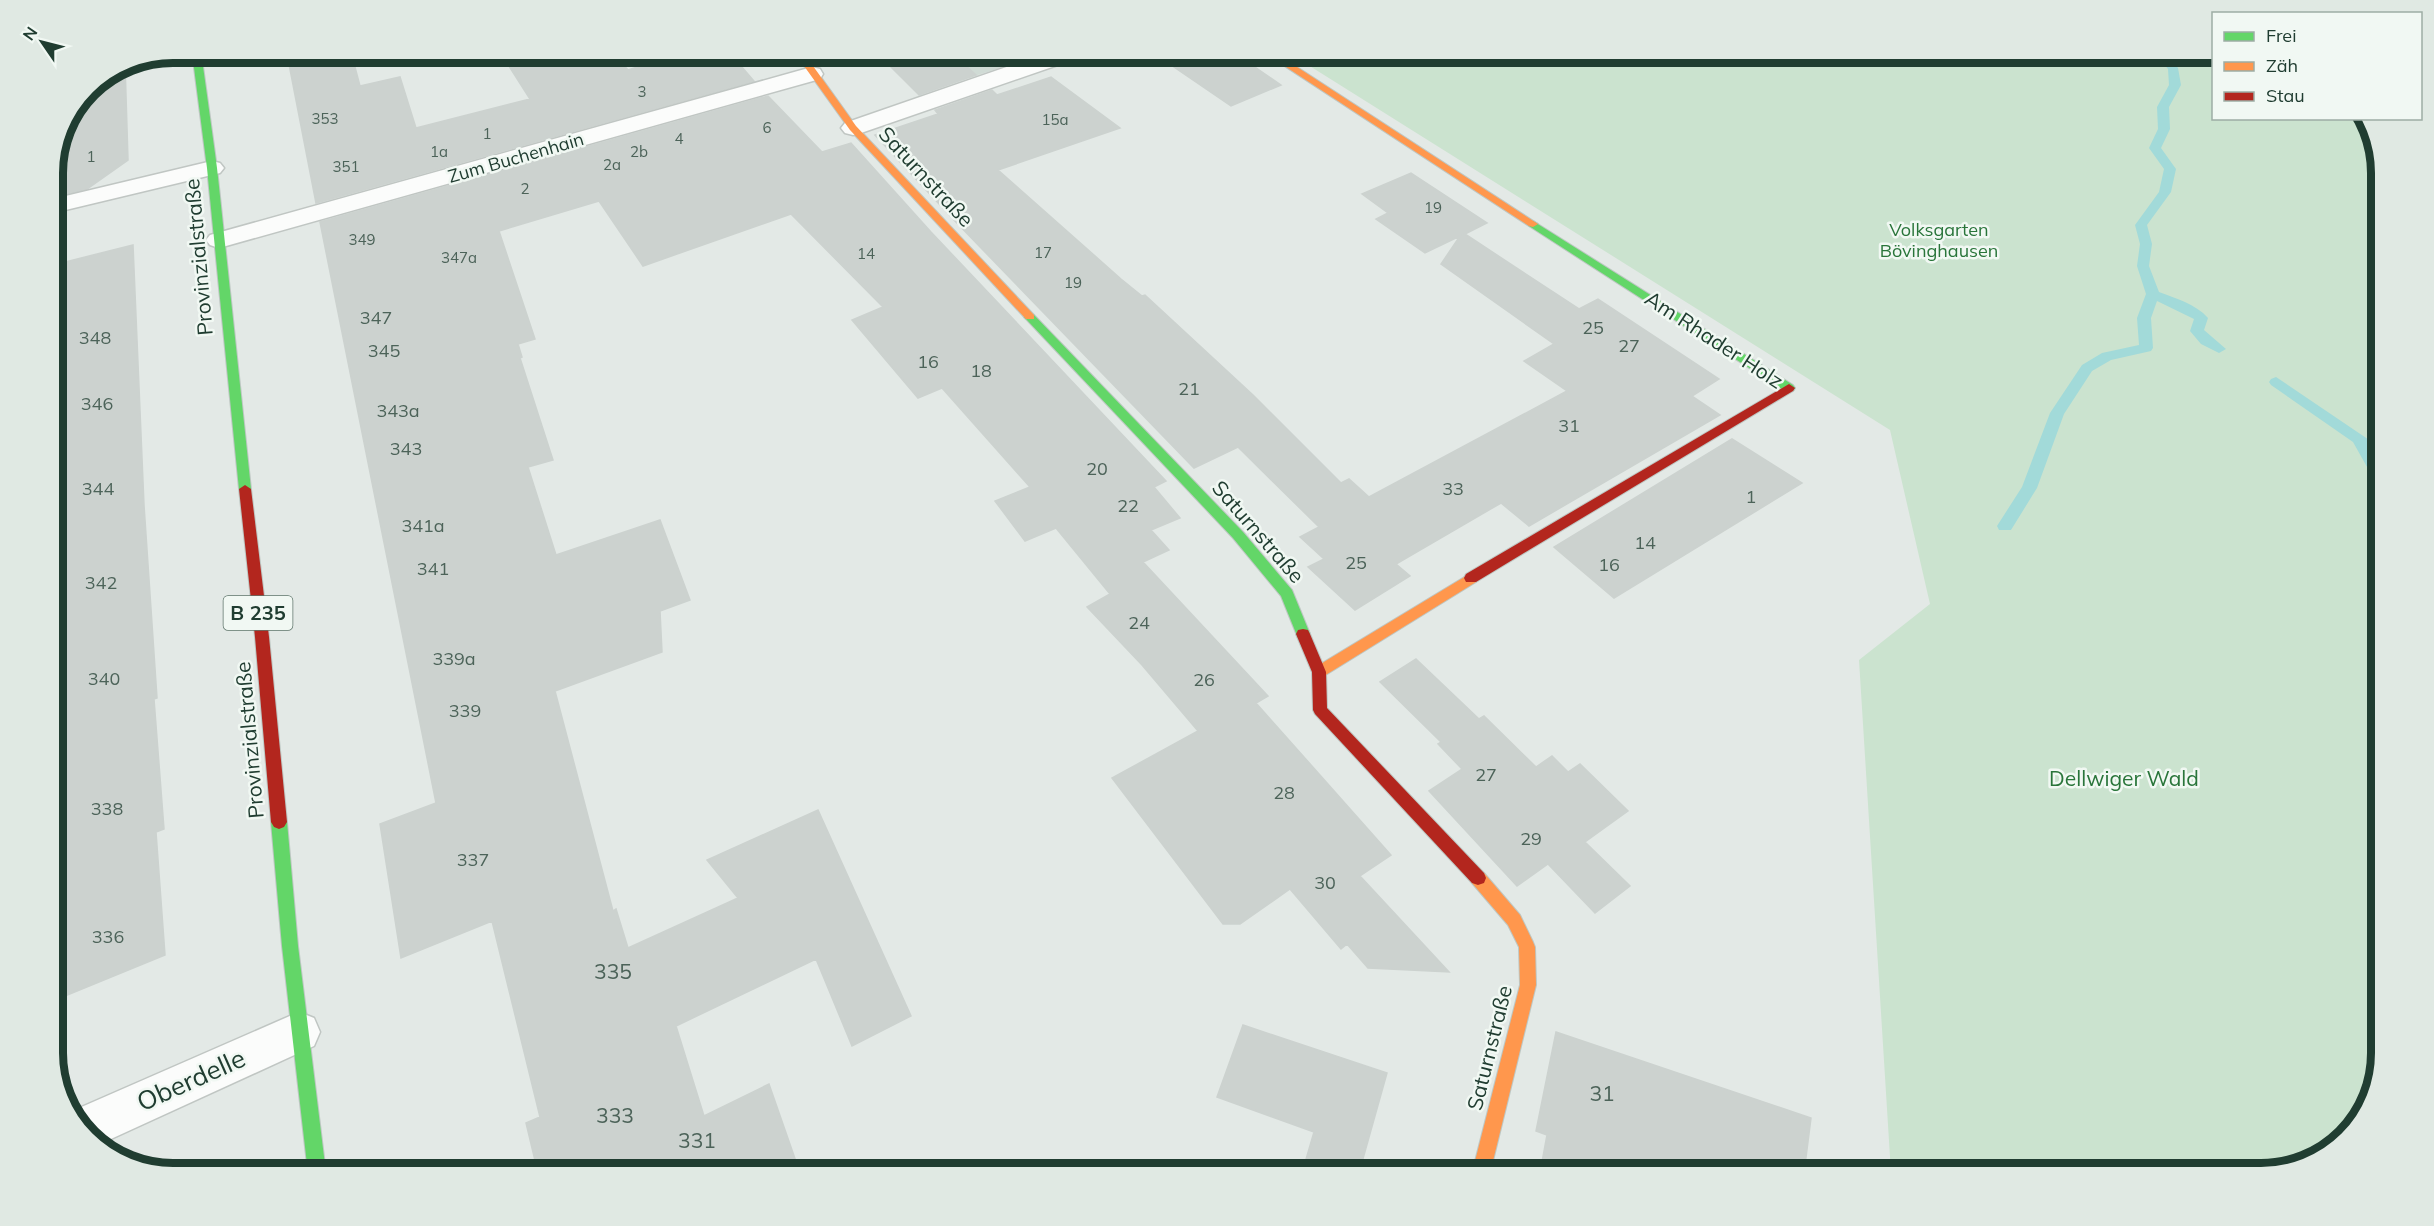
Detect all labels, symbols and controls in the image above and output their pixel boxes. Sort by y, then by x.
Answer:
north arrow [12,12,72,72]
legend [2212,12,2422,120]
text: N [18,23,41,44]
text: Frei [2266,24,2296,47]
text: Zäh [2266,54,2298,77]
house number: 3 [637,82,647,101]
text: Stau [2266,84,2305,107]
house number: 353 [311,109,339,128]
house number: 15a [1041,110,1069,129]
house number: 6 [762,118,772,137]
street label: Saturnstraße [874,121,980,232]
house number: 1 [482,124,492,143]
street label: Zum Buchenhain [445,127,586,188]
house number: 4 [674,129,684,148]
house number: 1a [430,142,448,161]
house number: 2b [630,142,648,161]
house number: 1 [86,147,96,166]
house number: 2a [603,155,621,174]
house number: 351 [332,157,360,176]
street label: Provinzialstraße [178,178,218,337]
house number: 2 [520,179,530,198]
house number: 19 [1424,198,1442,217]
park label: Volksgarten Bövinghausen [1880,218,1998,262]
house number: 349 [348,230,376,249]
house number: 17 [1034,243,1052,262]
house number: 14 [857,244,875,263]
house number: 347a [441,248,477,267]
house number: 19 [1064,273,1082,292]
street label: Am Rhader Holz [1640,285,1789,394]
house number: 347 [360,306,392,329]
house number: 25 [1582,316,1604,339]
house number: 348 [79,326,111,349]
house number: 27 [1618,334,1640,357]
house number: 345 [368,339,400,362]
house number: 16 [917,350,939,373]
house number: 18 [970,359,992,382]
house number: 21 [1178,377,1200,400]
house number: 346 [81,392,113,415]
house number: 343a [376,399,420,422]
house number: 31 [1558,414,1580,437]
house number: 343 [390,437,422,460]
house number: 20 [1086,457,1108,480]
street label: Saturnstraße [1207,475,1310,588]
house number: 344 [82,477,114,500]
house number: 33 [1442,477,1464,500]
house number: 1 [1746,485,1756,508]
house number: 22 [1117,494,1139,517]
house number: 341a [401,514,445,537]
house number: 14 [1634,531,1656,554]
house number: 25 [1345,551,1367,574]
house number: 16 [1598,553,1620,576]
house number: 341 [417,557,449,580]
house number: 342 [85,571,117,594]
road number: B 235 [224,596,292,630]
house number: 24 [1128,611,1150,634]
house number: 339a [432,647,476,670]
street label: Provinzialstraße [229,661,269,820]
house number: 340 [88,667,120,690]
house number: 26 [1193,668,1215,691]
house number: 339 [449,699,481,722]
house number: 27 [1475,763,1497,786]
park label: Dellwiger Wald [2049,765,2199,791]
house number: 28 [1273,781,1295,804]
house number: 338 [91,797,123,820]
house number: 29 [1520,827,1542,850]
house number: 337 [457,848,489,871]
house number: 30 [1314,871,1336,894]
house number: 336 [92,925,124,948]
house number: 335 [594,958,632,984]
street label: Saturnstraße [1461,983,1517,1113]
street label: Oberdelle [131,1041,250,1118]
house number: 31 [1589,1080,1615,1106]
house number: 333 [596,1102,634,1128]
house number: 331 [678,1127,716,1153]

